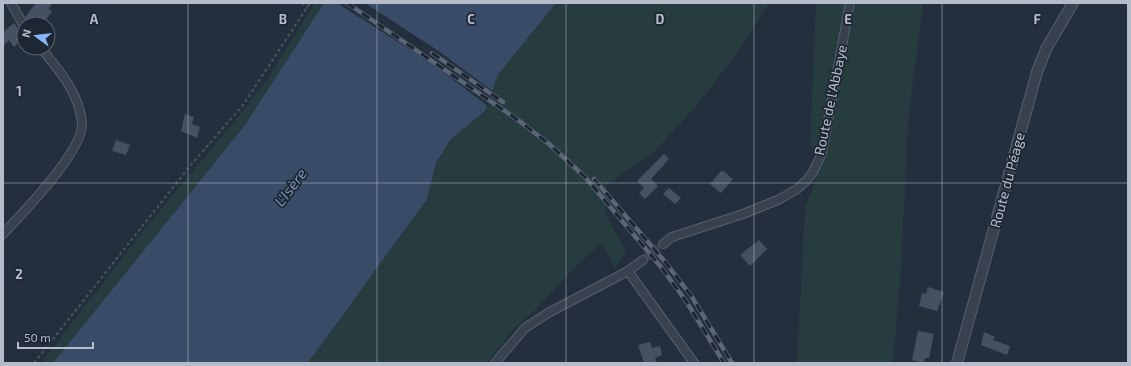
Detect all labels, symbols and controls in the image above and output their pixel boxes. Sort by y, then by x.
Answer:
text: A [90,11,99,27]
text: B [279,11,287,27]
text: C [467,11,475,27]
text: D [656,11,665,27]
text: E [844,11,852,27]
text: F [1033,11,1041,27]
north arrow [16,16,56,56]
text: N [19,28,33,39]
street label: Route de l'Abbaye [810,43,850,157]
text: 1 [16,83,22,99]
street label: Route du Péage [986,130,1028,230]
water label: L'Isère [270,164,310,210]
text: 2 [15,266,23,282]
scale bar [18,324,93,350]
text: 50 m [24,330,51,344]

